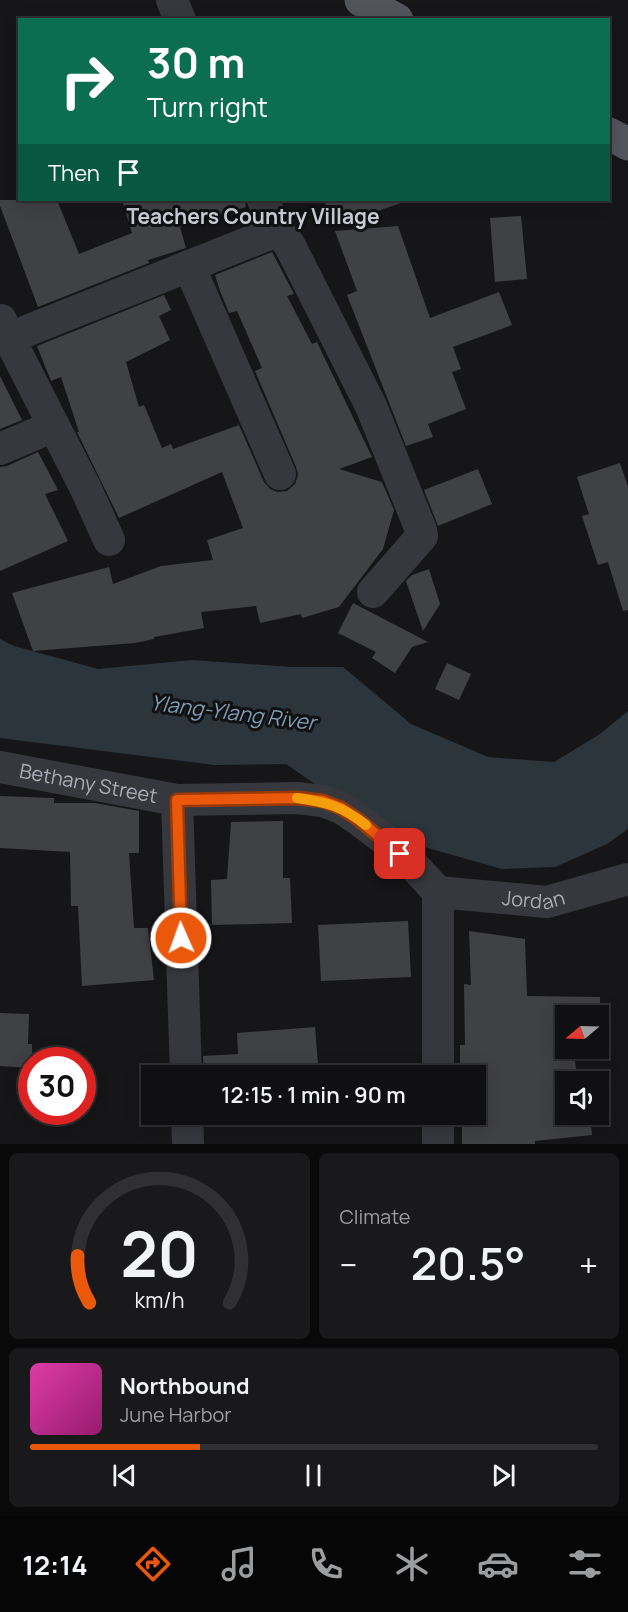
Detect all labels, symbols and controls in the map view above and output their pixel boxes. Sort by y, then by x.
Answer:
text: 30 m [147,33,245,91]
icon: right [48,42,126,120]
text: Turn right [147,88,268,125]
icon: arrive [112,156,145,189]
text: Then [48,158,100,188]
district label: Teachers Country Village [126,202,380,230]
water label: Ylang-Ylang River [149,688,320,736]
street label: Bethany Street [17,757,160,809]
pin [374,828,425,879]
icon: arrive [383,837,416,870]
street label: Jordan [501,884,568,916]
position arrow [149,906,213,970]
north arrow [555,1005,609,1059]
map controls [555,1005,609,1125]
speed limit sign: 30 [18,1047,96,1125]
button: sound [555,1071,609,1125]
text: 12:15 · 1 min · 90 m [221,1080,406,1110]
text: Climate [340,1203,411,1230]
text: 20 [120,1210,198,1296]
text: 20.5° [411,1232,526,1294]
text: − [340,1242,357,1287]
text: + [579,1242,598,1287]
text: km/h [134,1285,184,1314]
text: Northbound [120,1371,250,1401]
text: June Harbor [120,1401,232,1428]
icon: previous [108,1459,141,1492]
icon: pause [297,1459,330,1492]
icon: next [487,1459,520,1492]
icon: directions [132,1543,174,1585]
icon: music [218,1543,260,1585]
icon: phone [305,1543,347,1585]
icon: climate [391,1543,433,1585]
icon: car [477,1543,519,1585]
icon: filters [564,1543,606,1585]
text: 12:14 [22,1546,88,1583]

